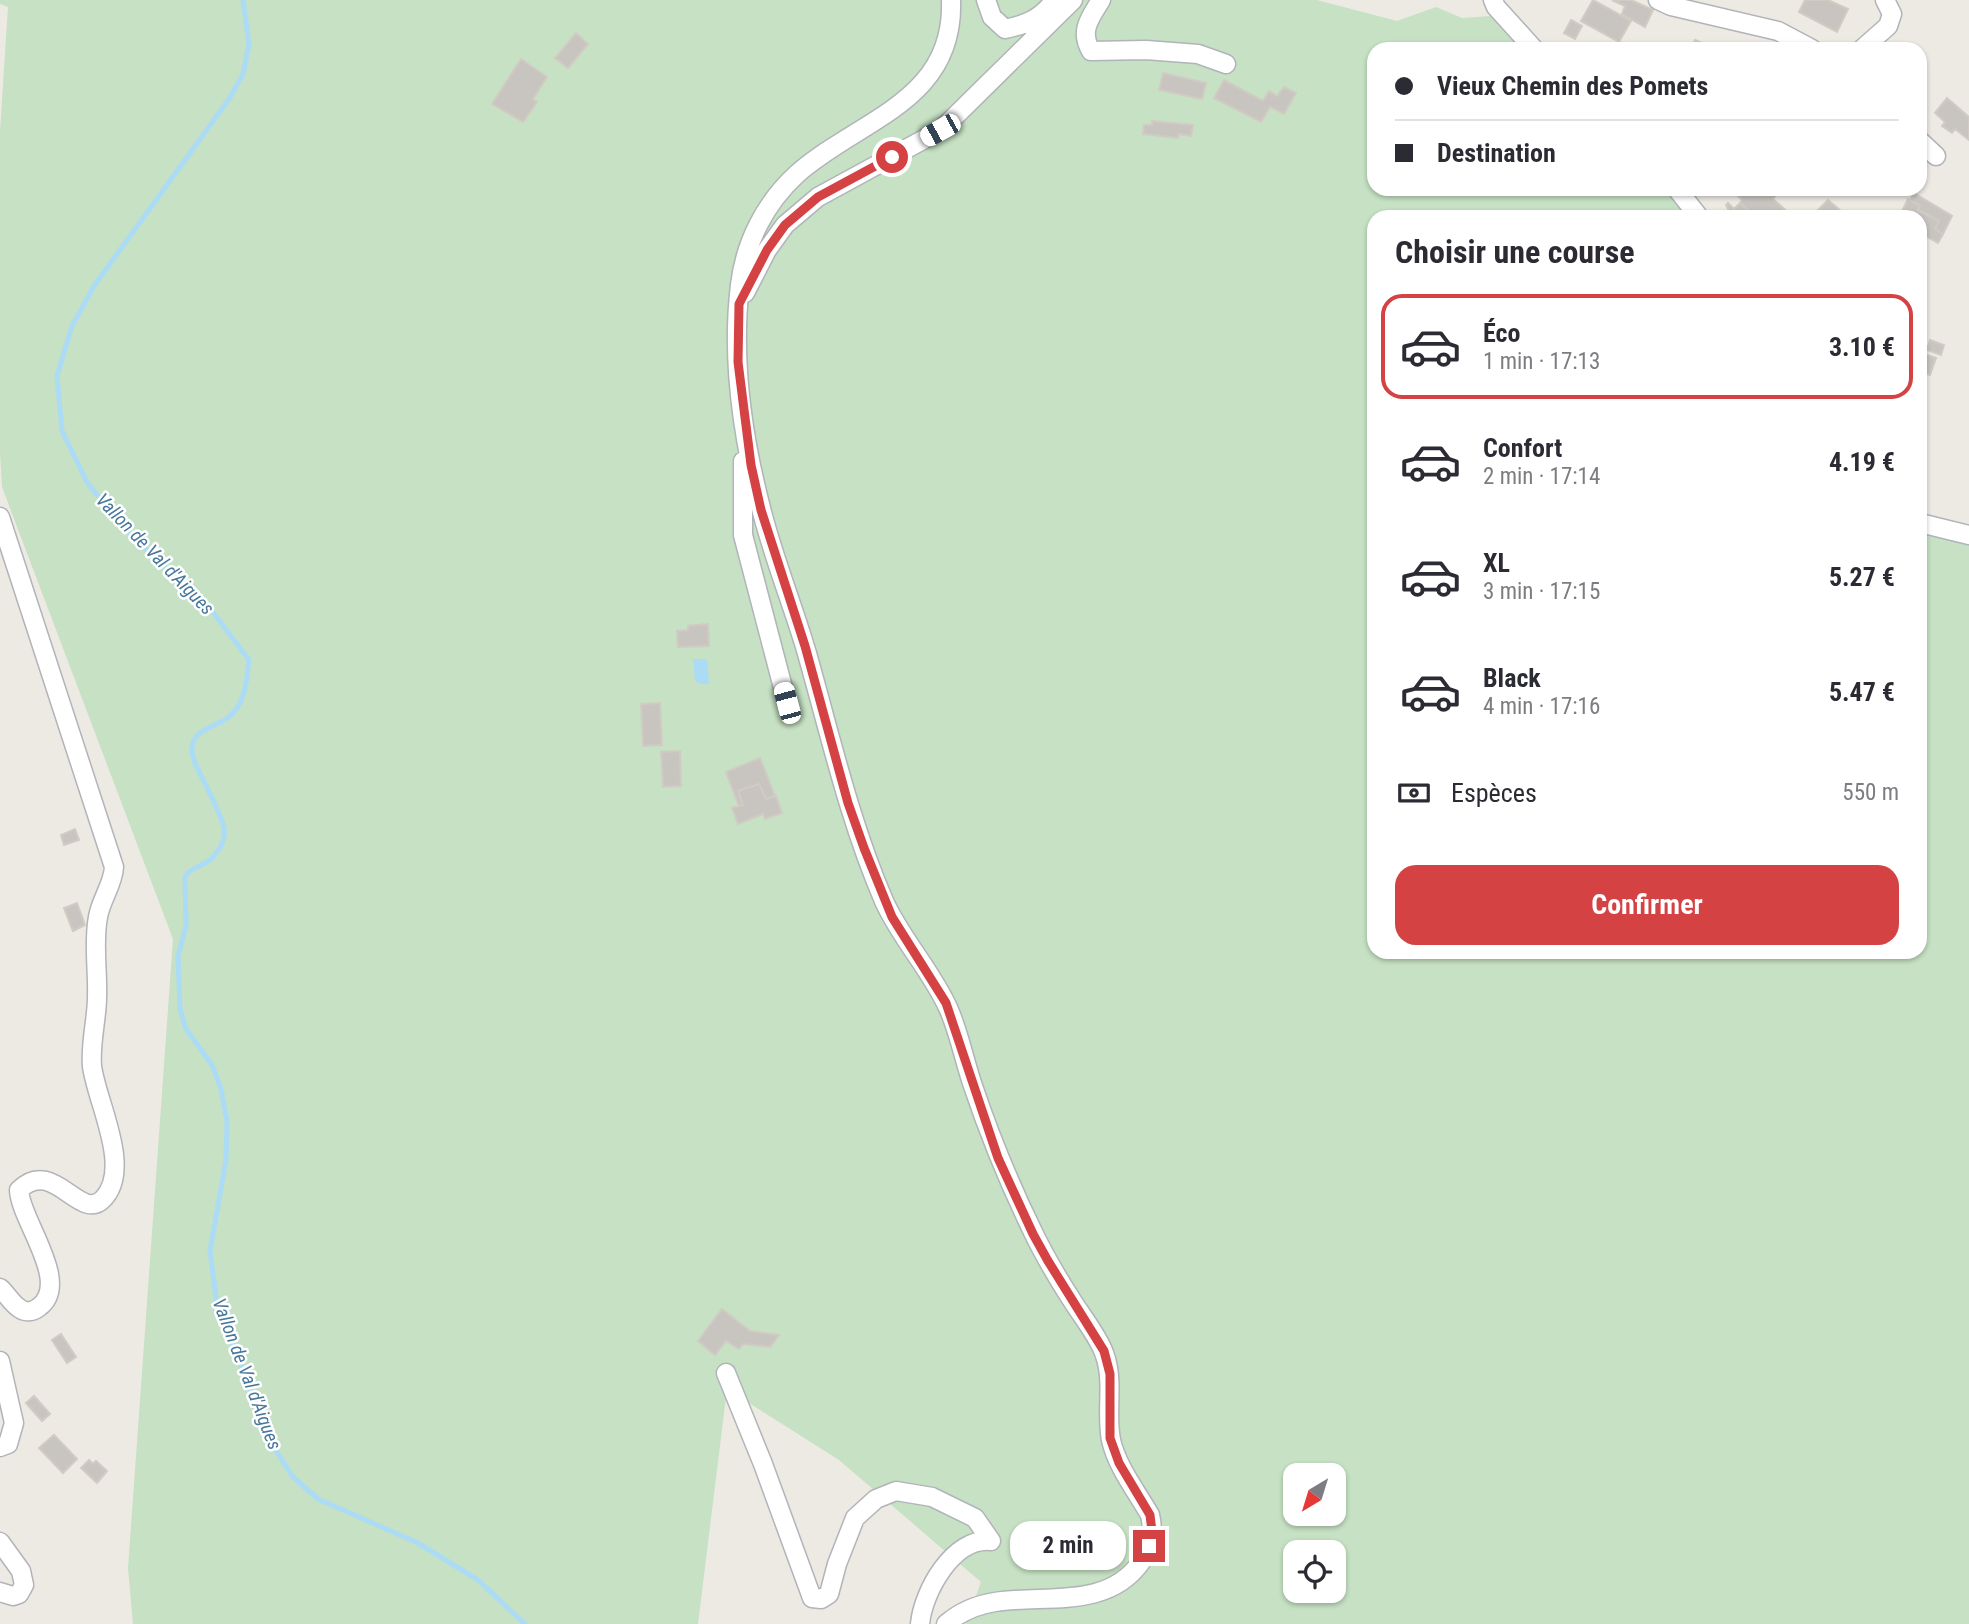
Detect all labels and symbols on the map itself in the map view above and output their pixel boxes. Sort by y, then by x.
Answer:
car [917,111,964,149]
route start [876,141,908,173]
water label: Vallon de Val d'Aigues [91,488,219,620]
car [772,680,803,726]
water label: Vallon de Val d'Aigues [208,1295,286,1453]
north arrow [1283,1463,1346,1526]
callout: 2 min [1009,1522,1124,1570]
route end [1133,1530,1165,1562]

